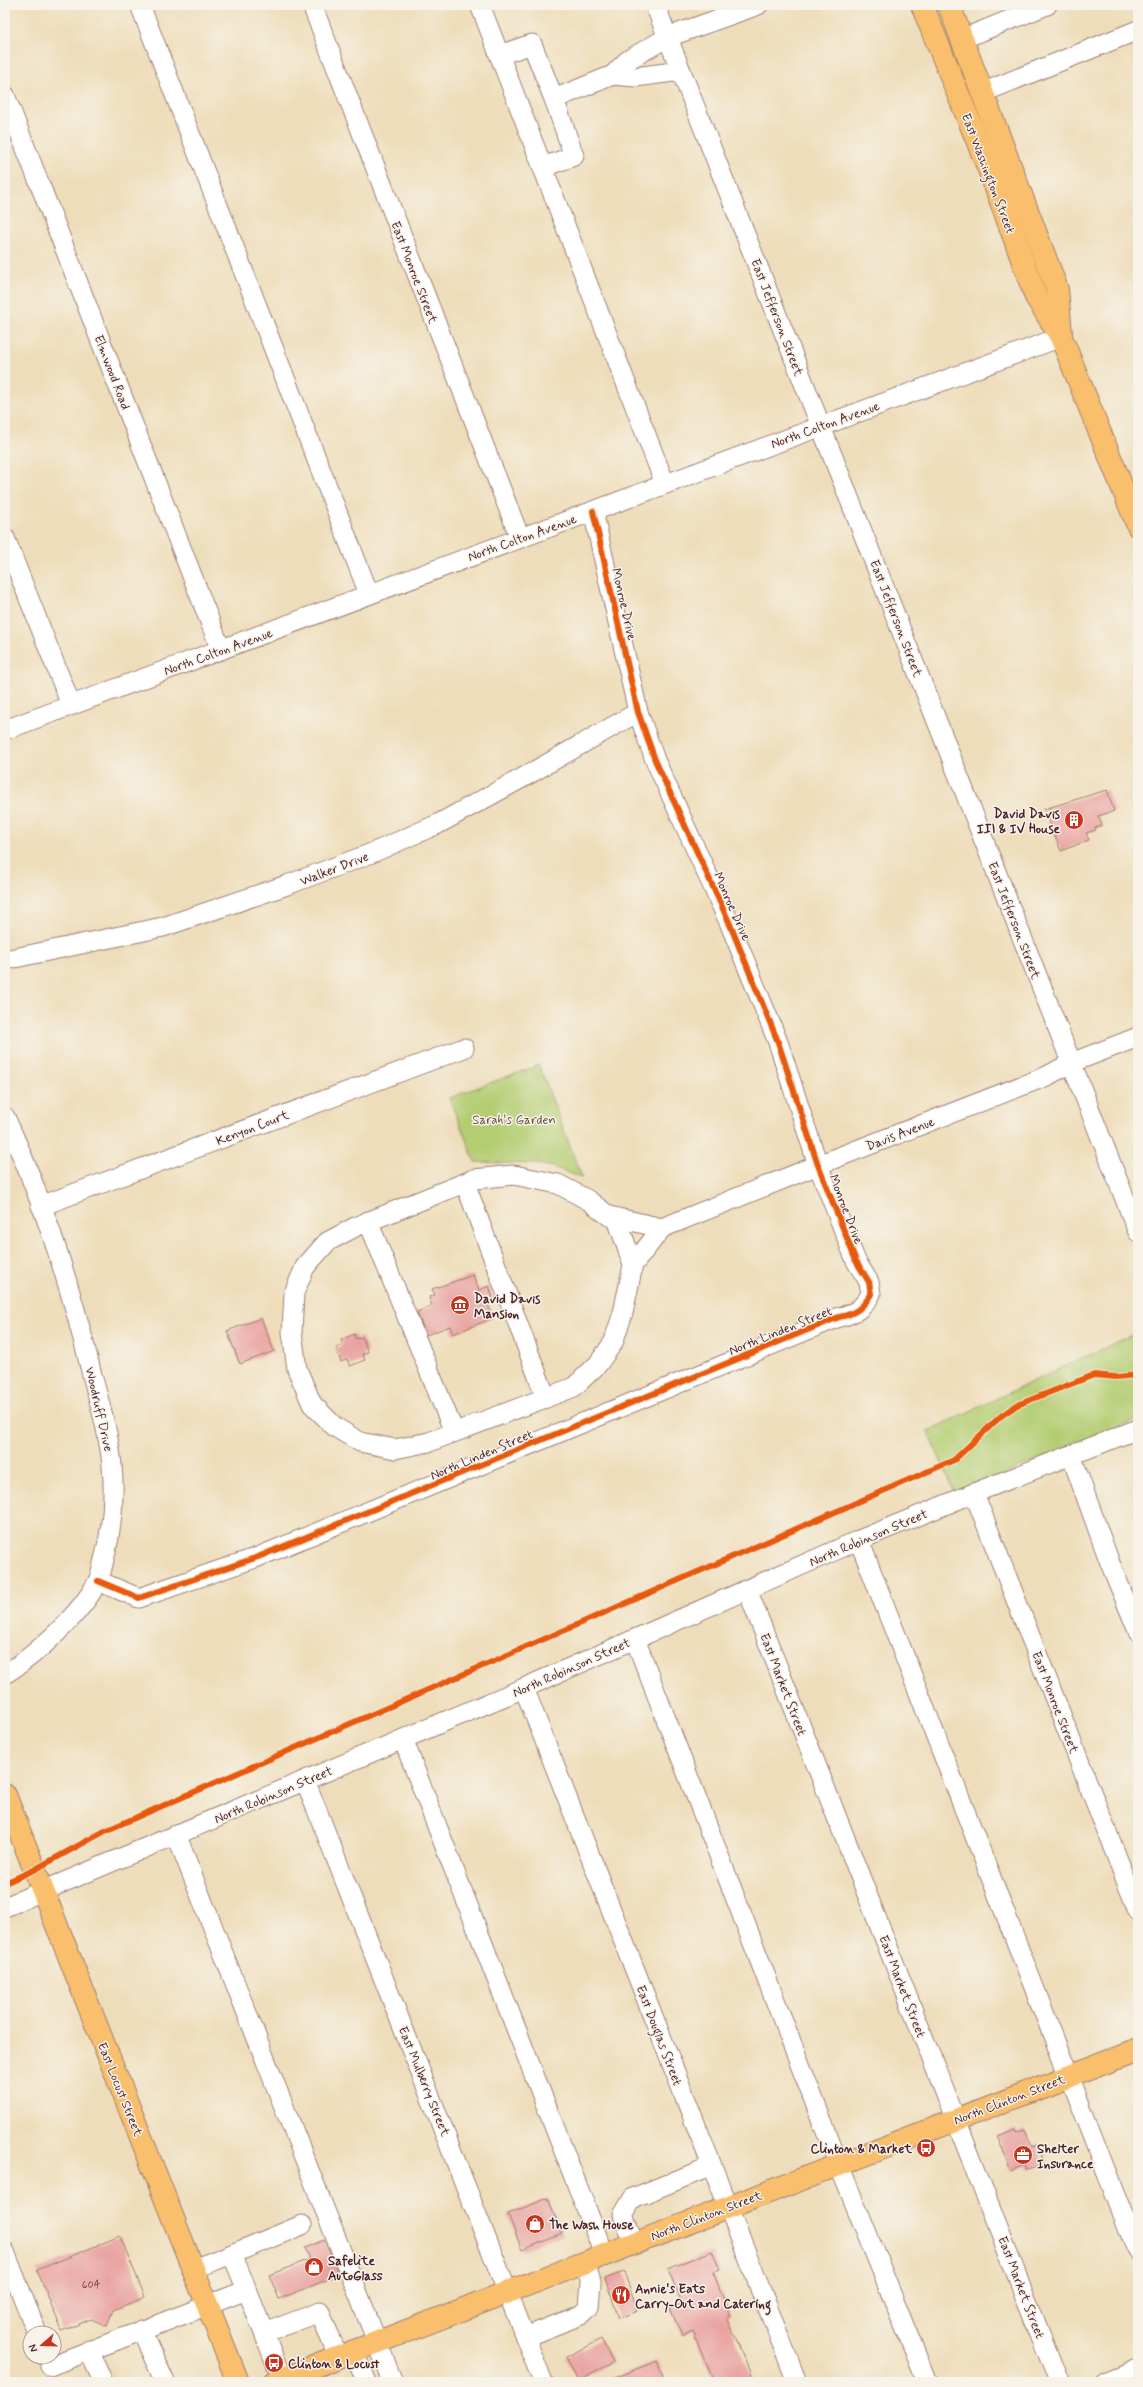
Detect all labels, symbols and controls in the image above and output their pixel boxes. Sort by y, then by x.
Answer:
street label: East Washington Street [955,111,1018,237]
street label: East Monroe Street [386,219,441,326]
street label: East Jefferson Street [746,257,807,379]
street label: Elmwood Road [90,333,134,412]
street label: North Colton Avenue [769,398,882,453]
street label: North Colton Avenue [466,511,579,566]
street label: East Jefferson Street [865,558,926,680]
street label: Monroe Drive [607,567,640,642]
street label: North Colton Avenue [162,625,275,680]
place label: David Davis III & IV House [977,806,1061,838]
building icon: David Davis III & IV House [1063,809,1085,831]
street label: Walker Drive [298,848,371,890]
street label: East Jefferson Street [983,860,1044,982]
street label: Monroe Drive [709,870,754,944]
street label: Kenyon Court [214,1107,292,1150]
park label: Sarah's Garden [472,1112,556,1129]
street label: Davis Avenue [864,1114,937,1155]
street label: Monroe Drive [824,1172,867,1247]
place label: David Davis Mansion [474,1291,540,1323]
museum icon: David Davis Mansion [449,1294,471,1316]
street label: North Linden Street [726,1303,835,1360]
street label: Woodruff Drive [81,1365,117,1453]
street label: North Linden Street [428,1426,536,1485]
street label: North Robinson Street [807,1506,930,1571]
street label: East Market Street [755,1631,810,1738]
street label: North Robinson Street [510,1635,633,1702]
street label: East Monroe Street [1027,1649,1082,1756]
street label: North Robinson Street [212,1763,335,1828]
street label: East Market Street [874,1933,929,2040]
street label: East Douglas Street [630,1983,686,2089]
street label: East Mulberry Street [394,2024,454,2139]
street label: East Locust Street [93,2040,146,2140]
street label: North Clinton Street [951,2071,1068,2129]
bus stop icon: Clinton & Market [915,2137,937,2159]
place label: Clinton & Market [811,2141,912,2158]
place label: Shelter Insurance [1037,2141,1094,2173]
office icon: Shelter Insurance [1012,2144,1034,2166]
street label: North Clinton Street [648,2187,765,2245]
shop icon: The Wash House [524,2213,546,2235]
place label: The Wash House [549,2217,634,2234]
street label: East Market Street [993,2234,1048,2341]
place label: Safelite AutoGlass [328,2253,383,2285]
shop icon: Safelite AutoGlass [303,2256,325,2278]
house number: 604 [82,2278,101,2292]
place label: Annie's Eats Carry-Out and Catering [635,2281,771,2316]
restaurant icon: Annie's Eats Carry-Out and Catering [610,2284,632,2306]
north arrow [22,2325,62,2365]
text: N [26,2342,41,2354]
bus stop icon: Clinton & Locust [263,2352,285,2374]
place label: Clinton & Locust [288,2356,380,2373]

